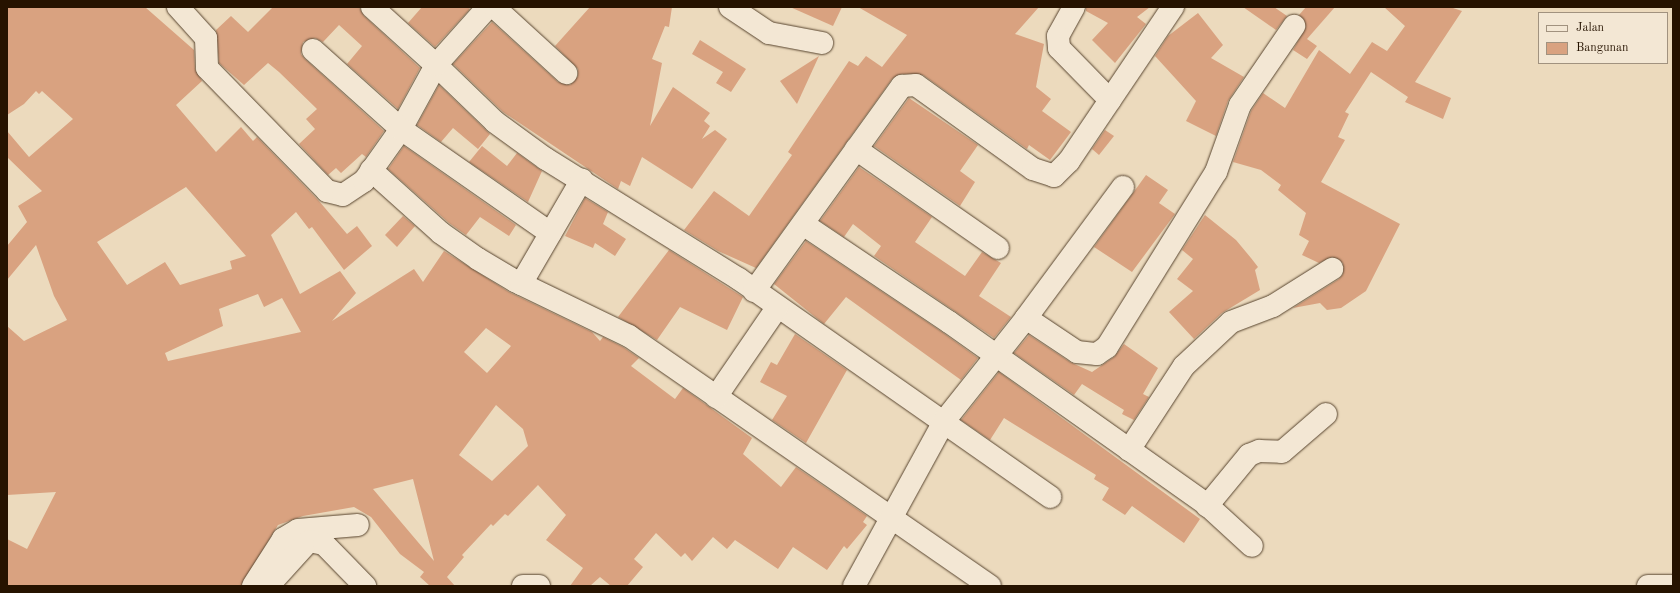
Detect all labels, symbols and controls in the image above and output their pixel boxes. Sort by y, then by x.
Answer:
legend [1538,12,1668,64]
text: Jalan [1576,22,1604,34]
text: Bangunan [1576,42,1628,54]

